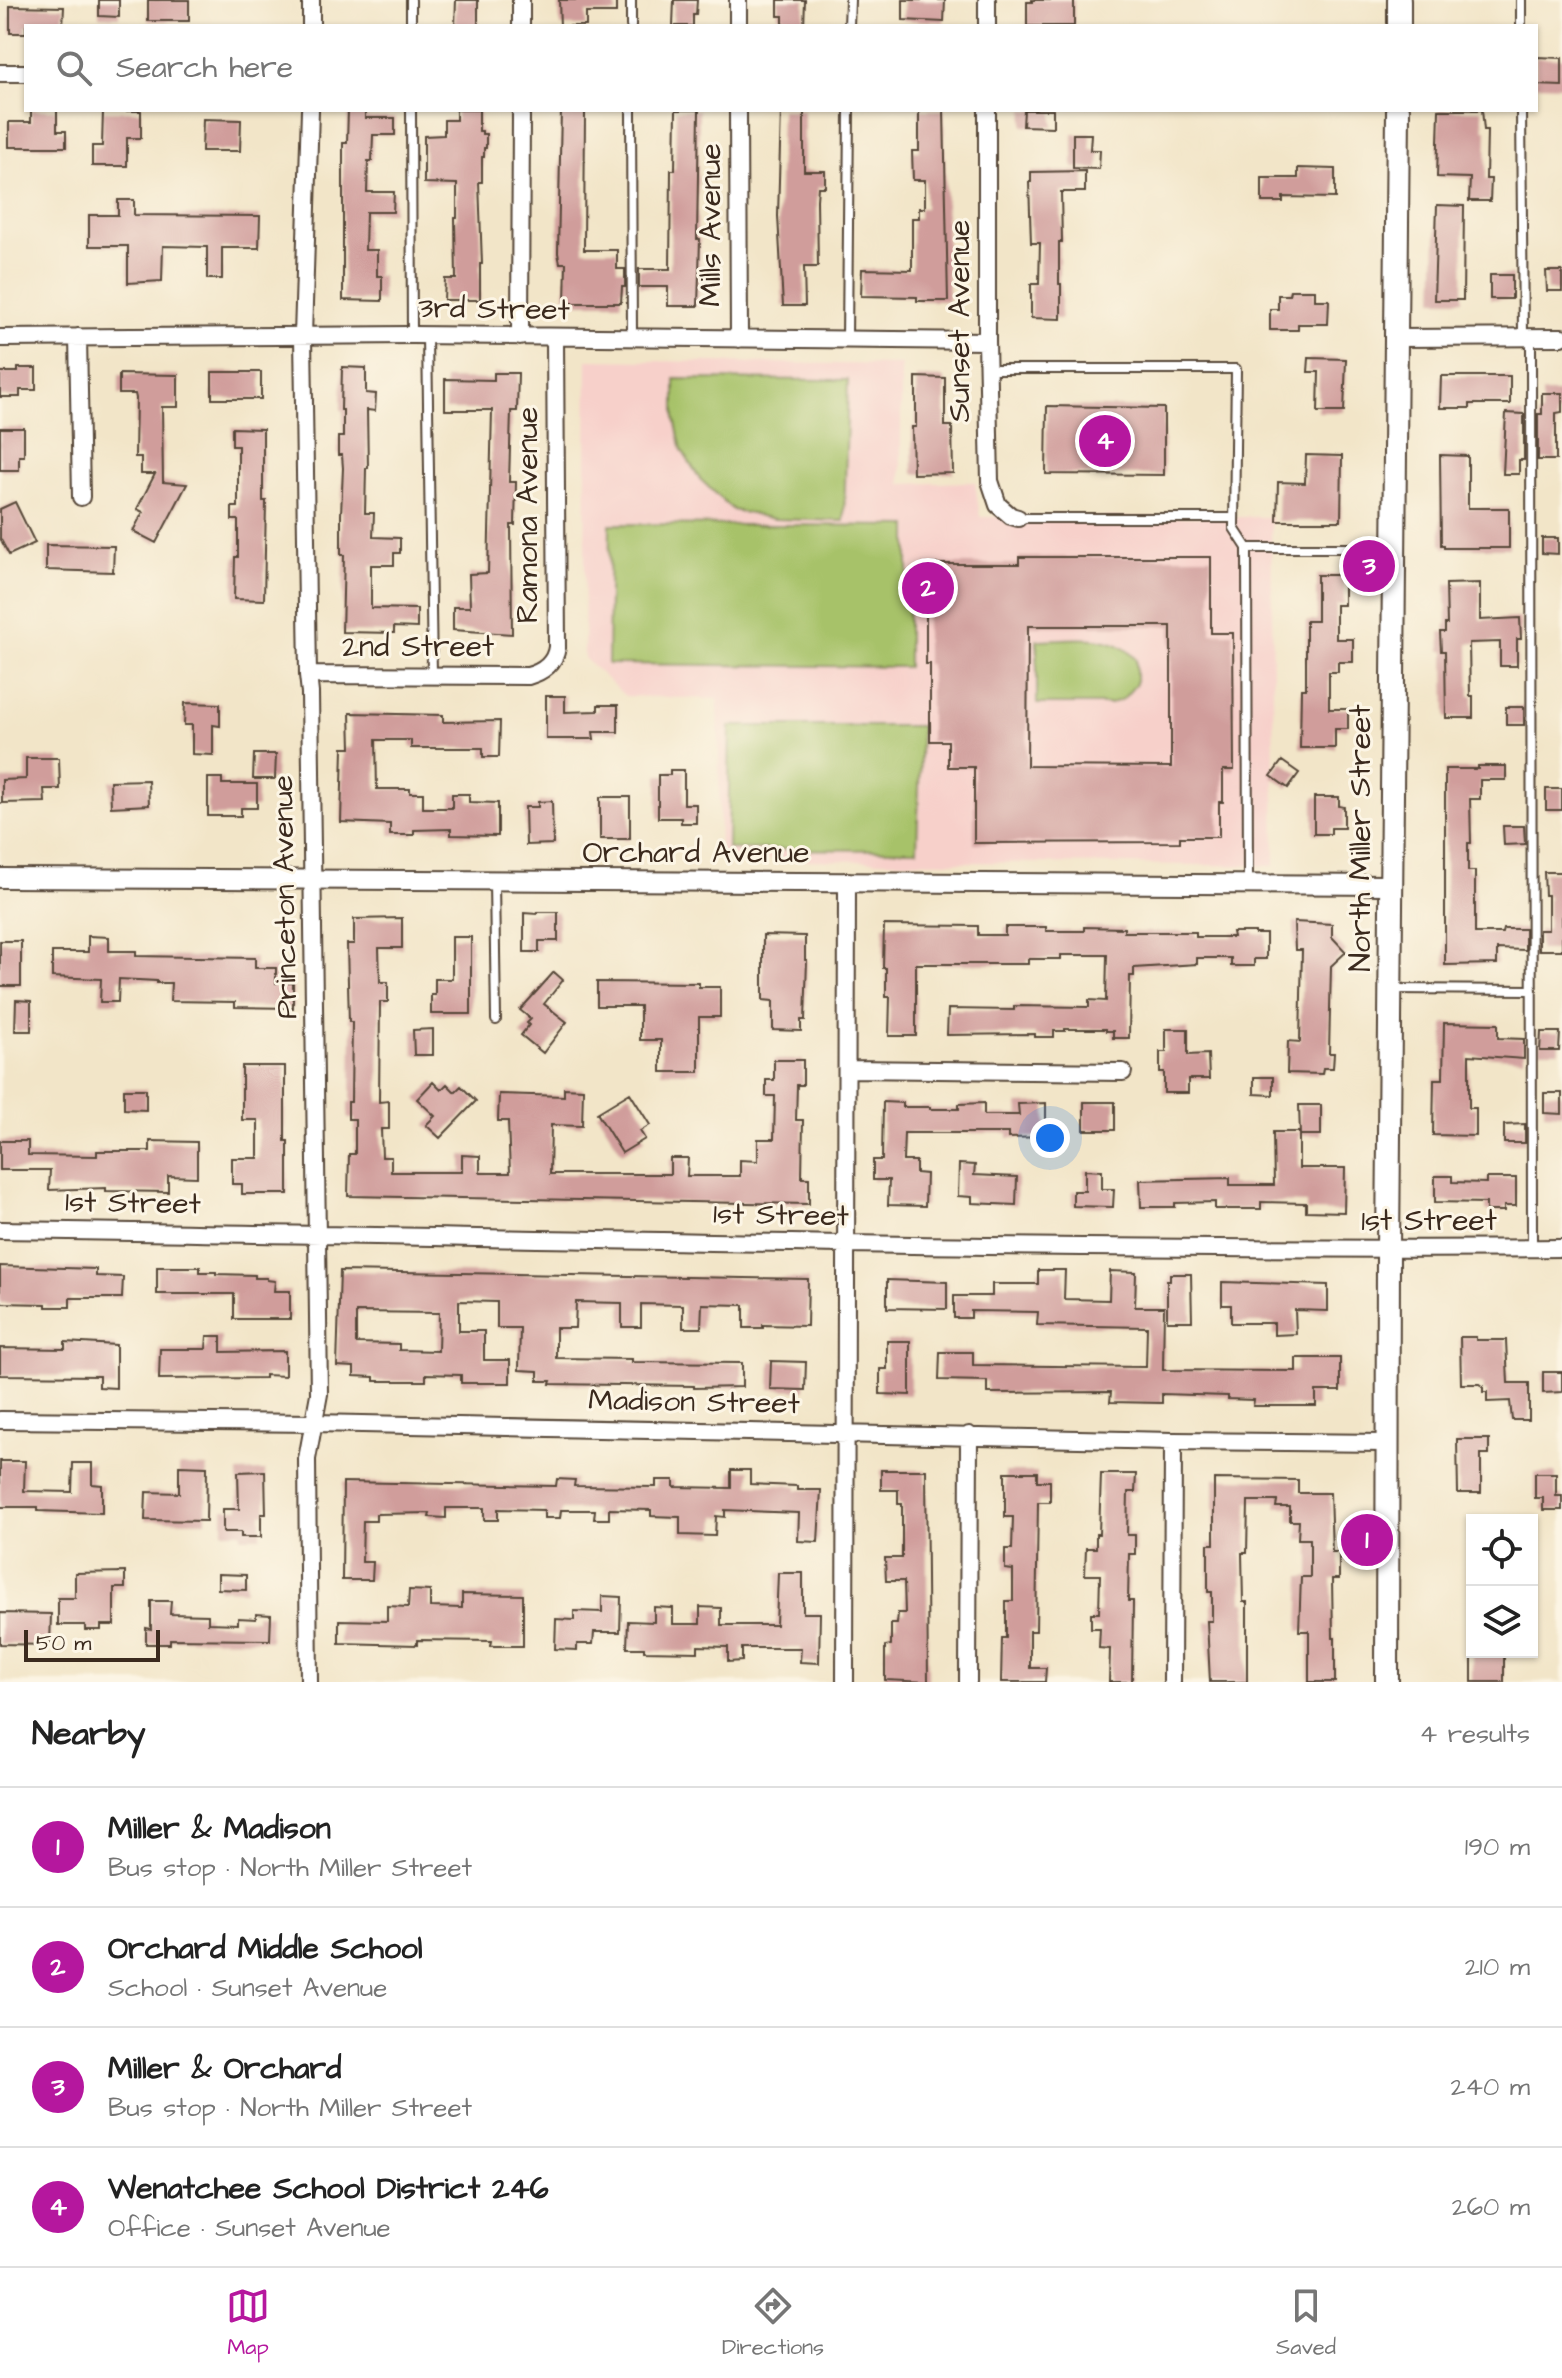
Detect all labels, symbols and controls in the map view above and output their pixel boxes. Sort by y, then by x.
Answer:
search box [24,24,1538,112]
icon: search [52,46,96,90]
text: Search here [116,47,293,89]
street label: Mills Avenue [690,143,732,307]
street label: Sunset Avenue [939,220,981,422]
street label: 3rd Street [418,287,570,331]
street label: Ramona Avenue [507,407,549,623]
pin: 4 [1079,411,1131,471]
pin: 3 [1343,536,1395,596]
pin: 2 [902,558,954,618]
street label: 2nd Street [342,626,494,668]
street label: North Miller Street [1340,704,1382,972]
street label: Princeton Avenue [262,775,308,1019]
street label: Orchard Avenue [582,832,810,874]
your location [1030,1118,1070,1158]
street label: 1st Street [65,1181,201,1225]
street label: 1st Street [713,1193,849,1237]
street label: 1st Street [1361,1200,1497,1242]
street label: Madison Street [588,1379,800,1425]
pin: 1 [1341,1510,1393,1570]
map controls [1466,1514,1538,1658]
button: locate [1466,1514,1538,1586]
button: layers [1466,1586,1538,1658]
scale bar [24,1626,160,1662]
text: 50 m [36,1628,91,1659]
text: Nearby [32,1710,146,1758]
text: 4 results [1420,1716,1530,1752]
text: Miller & Madison [108,1808,331,1850]
text: 1 [56,1829,60,1865]
text: 190 m [1465,1829,1530,1865]
text: Bus stop · North Miller Street [108,1850,472,1886]
text: Orchard Middle School [108,1928,422,1970]
text: 2 [51,1949,65,1985]
text: 210 m [1465,1949,1530,1985]
text: School · Sunset Avenue [108,1970,387,2006]
text: Miller & Orchard [108,2048,341,2090]
text: 3 [51,2069,65,2105]
text: 240 m [1450,2069,1530,2105]
text: Bus stop · North Miller Street [108,2090,472,2126]
text: Wenatchee School District 246 [108,2168,549,2210]
text: 4 [49,2189,67,2225]
text: 260 m [1452,2189,1530,2225]
text: Office · Sunset Avenue [108,2210,391,2246]
tab: Map [226,2284,270,2363]
tab: Directions [722,2284,824,2363]
tab: Saved [1276,2284,1336,2363]

